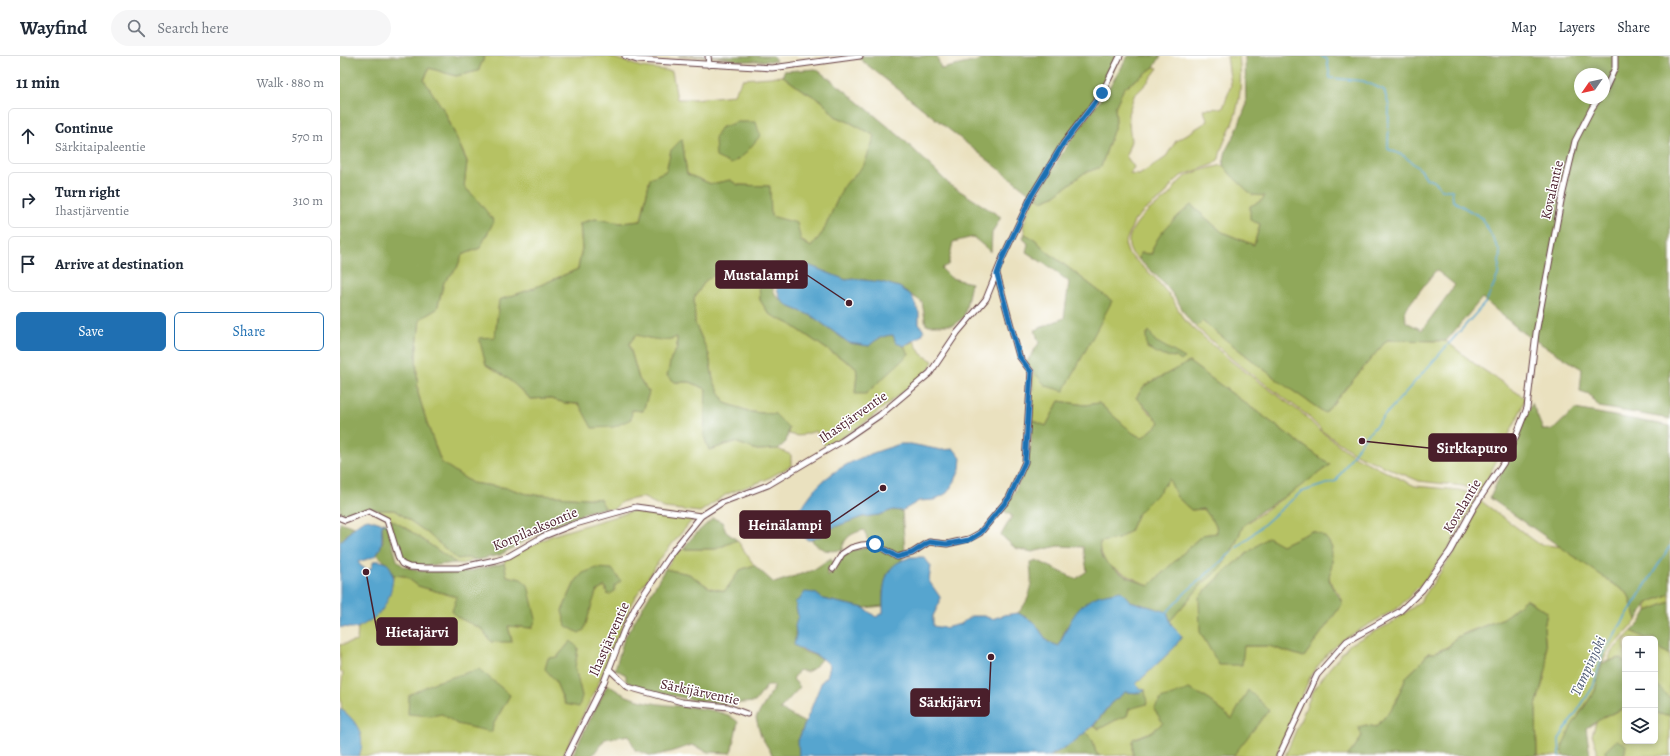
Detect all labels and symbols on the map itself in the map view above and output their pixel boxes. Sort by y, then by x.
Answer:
north arrow [1574,68,1610,104]
route end [1093,84,1111,102]
street label: Kovalantie [1536,159,1568,221]
callout: Mustalampi [716,261,807,288]
text: Mustalampi [723,265,799,285]
street label: Ihastjärventie [815,386,891,448]
callout: Sirkkapuro [1429,434,1516,461]
text: Sirkkapuro [1437,438,1508,458]
street label: Kovalantie [1438,475,1486,537]
street label: Korpilaaksontie [490,503,580,555]
callout: Heinälampi [740,511,830,538]
text: Heinälampi [748,515,823,535]
route start [866,535,884,553]
street label: Ihastjärventie [584,599,634,679]
callout: Hietajärvi [377,618,457,645]
text: Hietajärvi [385,622,449,642]
water label: Tampinjoki [1565,633,1611,699]
street label: Särkijärventie [659,674,741,710]
callout: Särkijärvi [911,689,989,716]
text: Särkijärvi [919,692,982,712]

